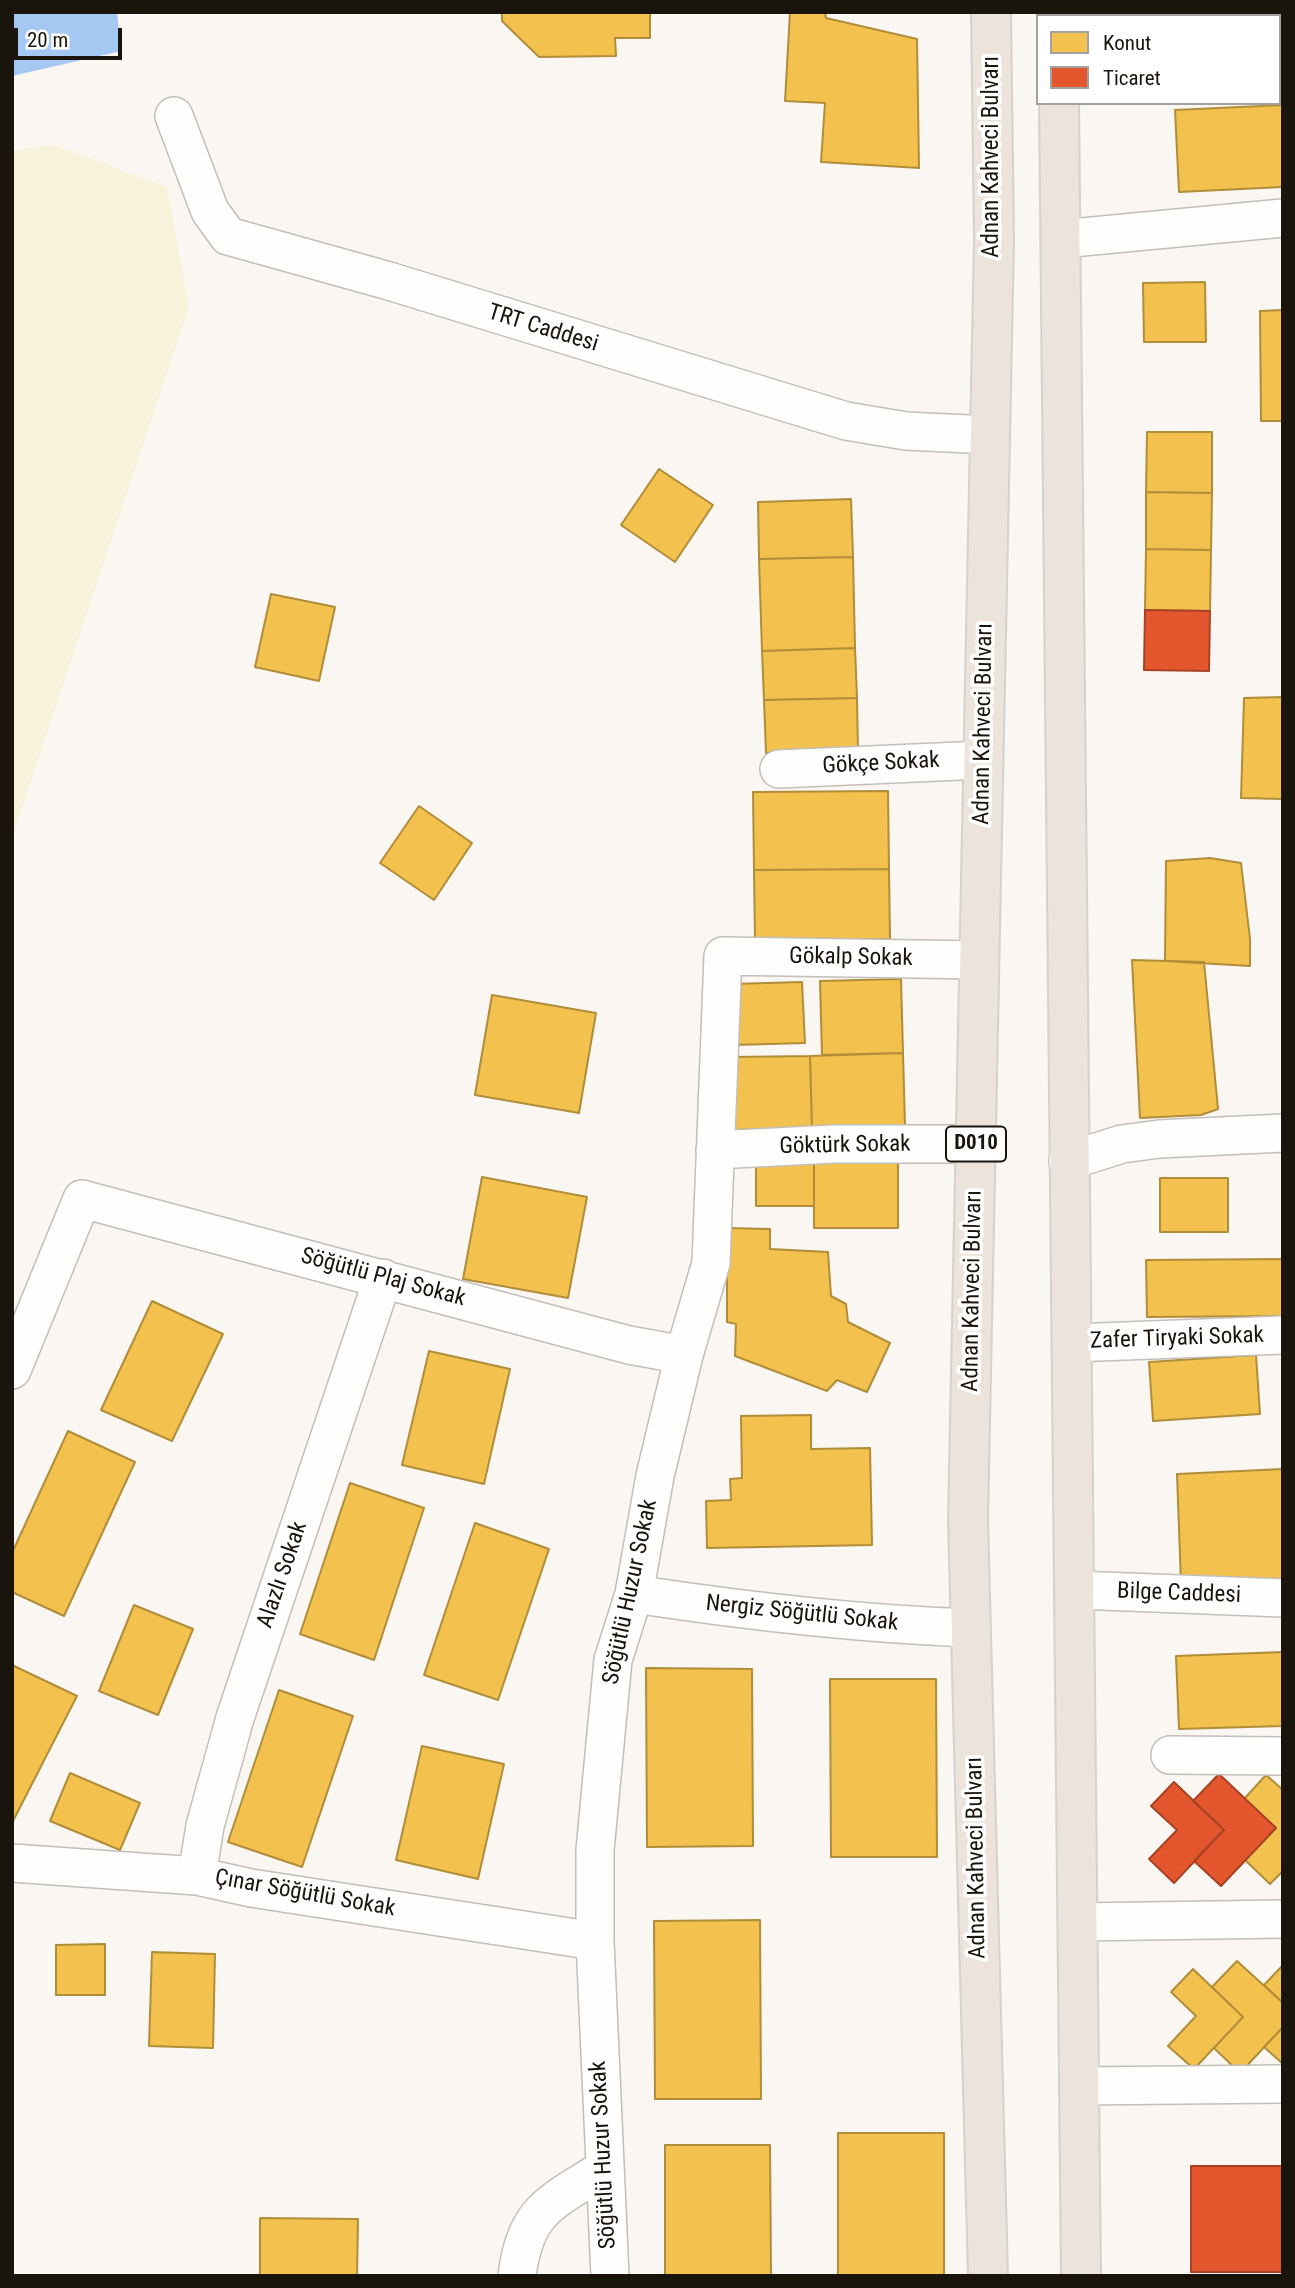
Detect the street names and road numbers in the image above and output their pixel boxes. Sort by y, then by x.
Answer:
street label: Adnan Kahveci Bulvarı [978,56,1006,258]
street label: TRT Caddesi [484,299,602,359]
street label: Adnan Kahveci Bulvarı [968,623,1000,825]
street label: Gökçe Sokak [822,747,940,781]
street label: Gökalp Sokak [789,943,913,973]
road number: D010 [946,1126,1006,1162]
street label: Göktürk Sokak [779,1131,911,1161]
street label: Adnan Kahveci Bulvarı [957,1190,989,1392]
street label: Söğütlü Plaj Sokak [298,1243,468,1313]
street label: Zafer Tiryaki Sokak [1089,1322,1265,1356]
street label: Söğütlü Huzur Sokak [598,1497,664,1687]
street label: Alazlı Sokak [252,1518,314,1632]
street label: Bilge Caddesi [1117,1578,1241,1610]
street label: Nergiz Söğütlü Sokak [704,1590,900,1638]
street label: Adnan Kahveci Bulvarı [961,1757,993,1959]
street label: Çınar Söğütlü Sokak [213,1865,397,1923]
street label: Söğütlü Huzur Sokak [585,2060,623,2250]

